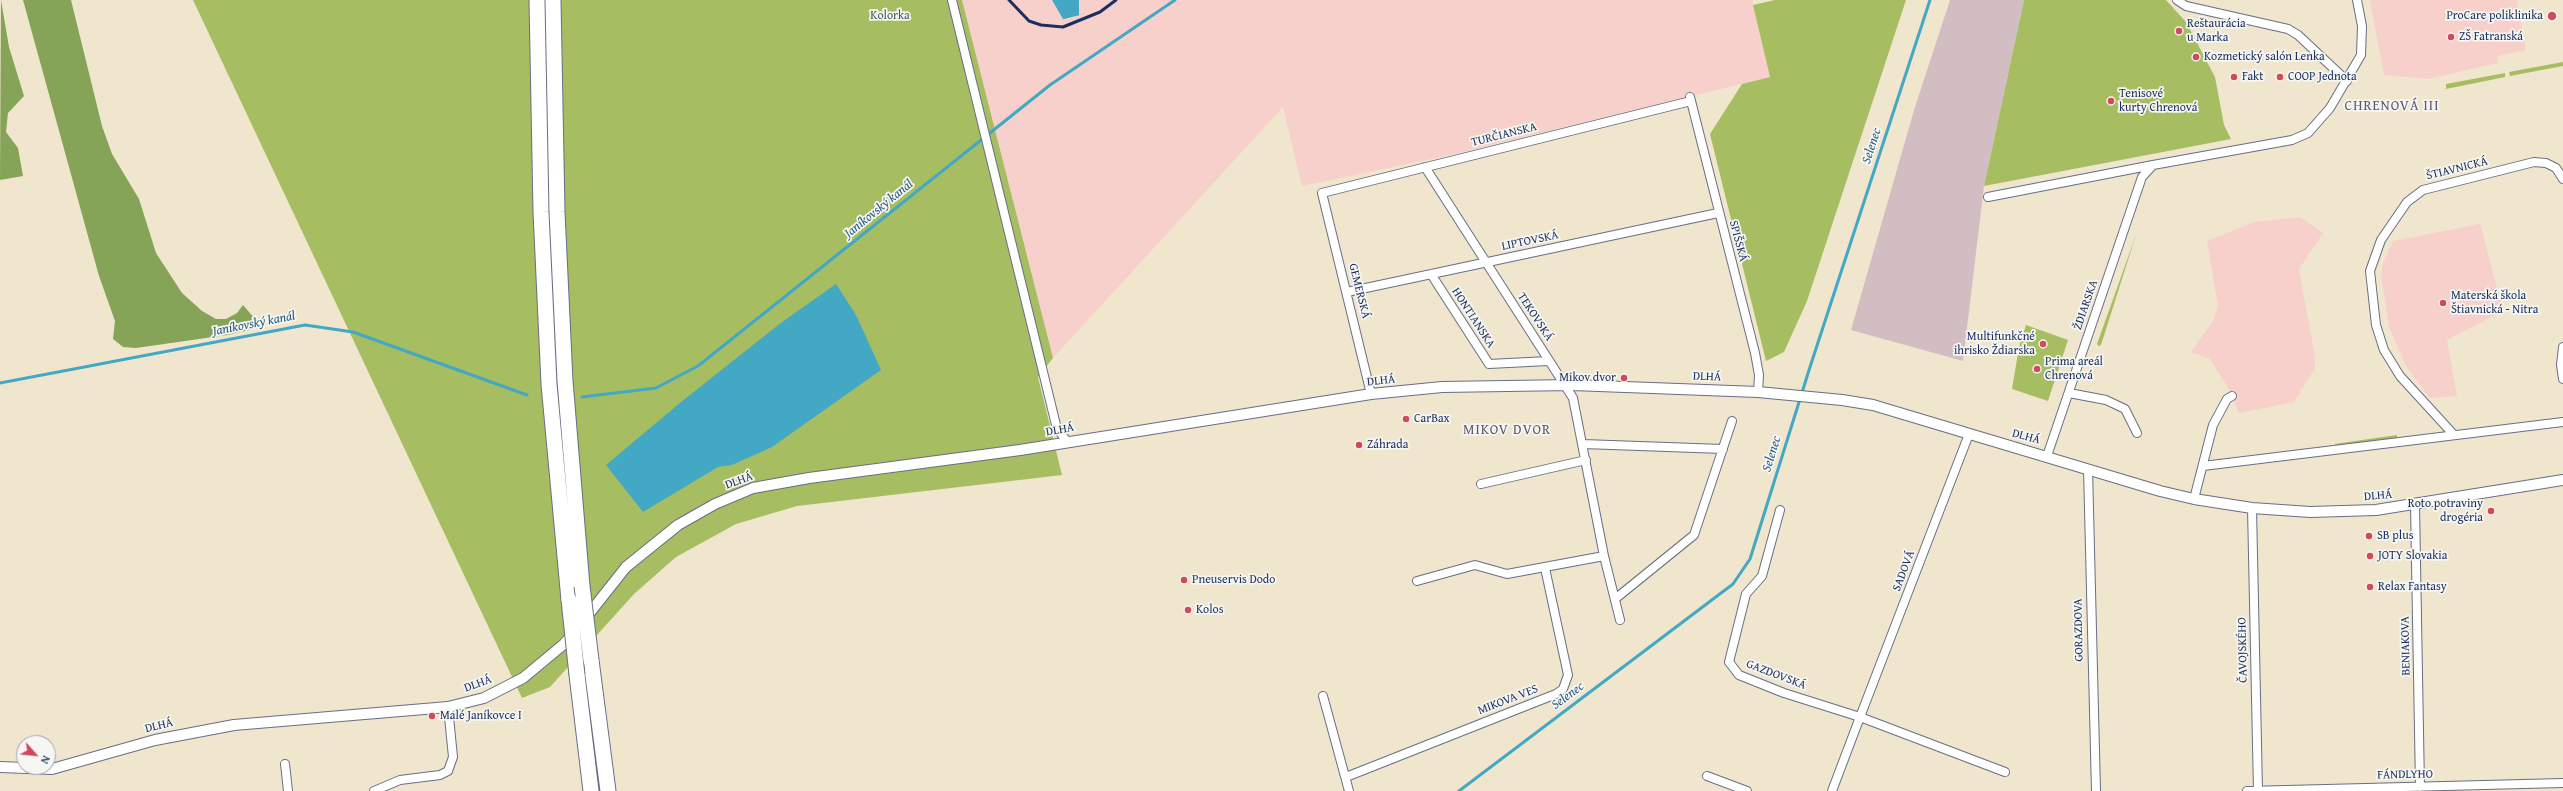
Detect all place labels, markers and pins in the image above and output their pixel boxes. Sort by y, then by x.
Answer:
place label: ProCare poliklinika [2446,9,2543,23]
marker: ProCare poliklinika [2546,10,2558,22]
place label: Reštaurácia u Marka [2187,17,2246,45]
marker: Reštaurácia u Marka [2174,26,2184,36]
place label: ZŠ Fatranská [2459,30,2523,44]
marker: ZŠ Fatranská [2446,32,2456,42]
place label: Kozmetický salón Lenka [2204,50,2325,64]
marker: Kozmetický salón Lenka [2191,52,2201,62]
place label: Fakt [2242,70,2263,84]
place label: COOP Jednota [2288,70,2357,84]
marker: Fakt [2229,72,2239,82]
marker: COOP Jednota [2275,72,2285,82]
place label: Tenisové kurty Chrenová [2119,87,2197,115]
marker: Tenisové kurty Chrenová [2106,96,2116,106]
place label: Materská škola Štiavnická - Nitra [2451,289,2538,317]
marker: Materská škola Štiavnická - Nitra [2438,298,2448,308]
place label: Multifunkčné ihrisko Ždiarska [1954,330,2035,358]
marker: Multifunkčné ihrisko Ždiarska [2038,339,2048,349]
place label: Prima areál Chrenová [2045,355,2103,383]
marker: Prima areál Chrenová [2032,364,2042,374]
place label: Mikov dvor [1559,371,1616,385]
marker: Mikov dvor [1619,373,1629,383]
place label: CarBax [1414,412,1450,426]
marker: CarBax [1401,414,1411,424]
place label: Záhrada [1367,438,1408,452]
marker: Záhrada [1354,440,1364,450]
place label: Roto potraviny drogéria [2408,497,2483,525]
marker: Roto potraviny drogéria [2486,506,2496,516]
place label: SB plus [2377,529,2413,543]
marker: SB plus [2364,531,2374,541]
place label: JOTY Slovakia [2378,549,2447,563]
marker: JOTY Slovakia [2365,551,2375,561]
place label: Pneuservis Dodo [1192,573,1275,587]
marker: Pneuservis Dodo [1179,575,1189,585]
place label: Relax Fantasy [2378,580,2447,594]
marker: Relax Fantasy [2365,582,2375,592]
place label: Kolos [1196,603,1223,617]
marker: Kolos [1183,605,1193,615]
place label: Malé Janíkovce I [440,709,522,723]
marker: Malé Janíkovce I [427,711,437,721]

